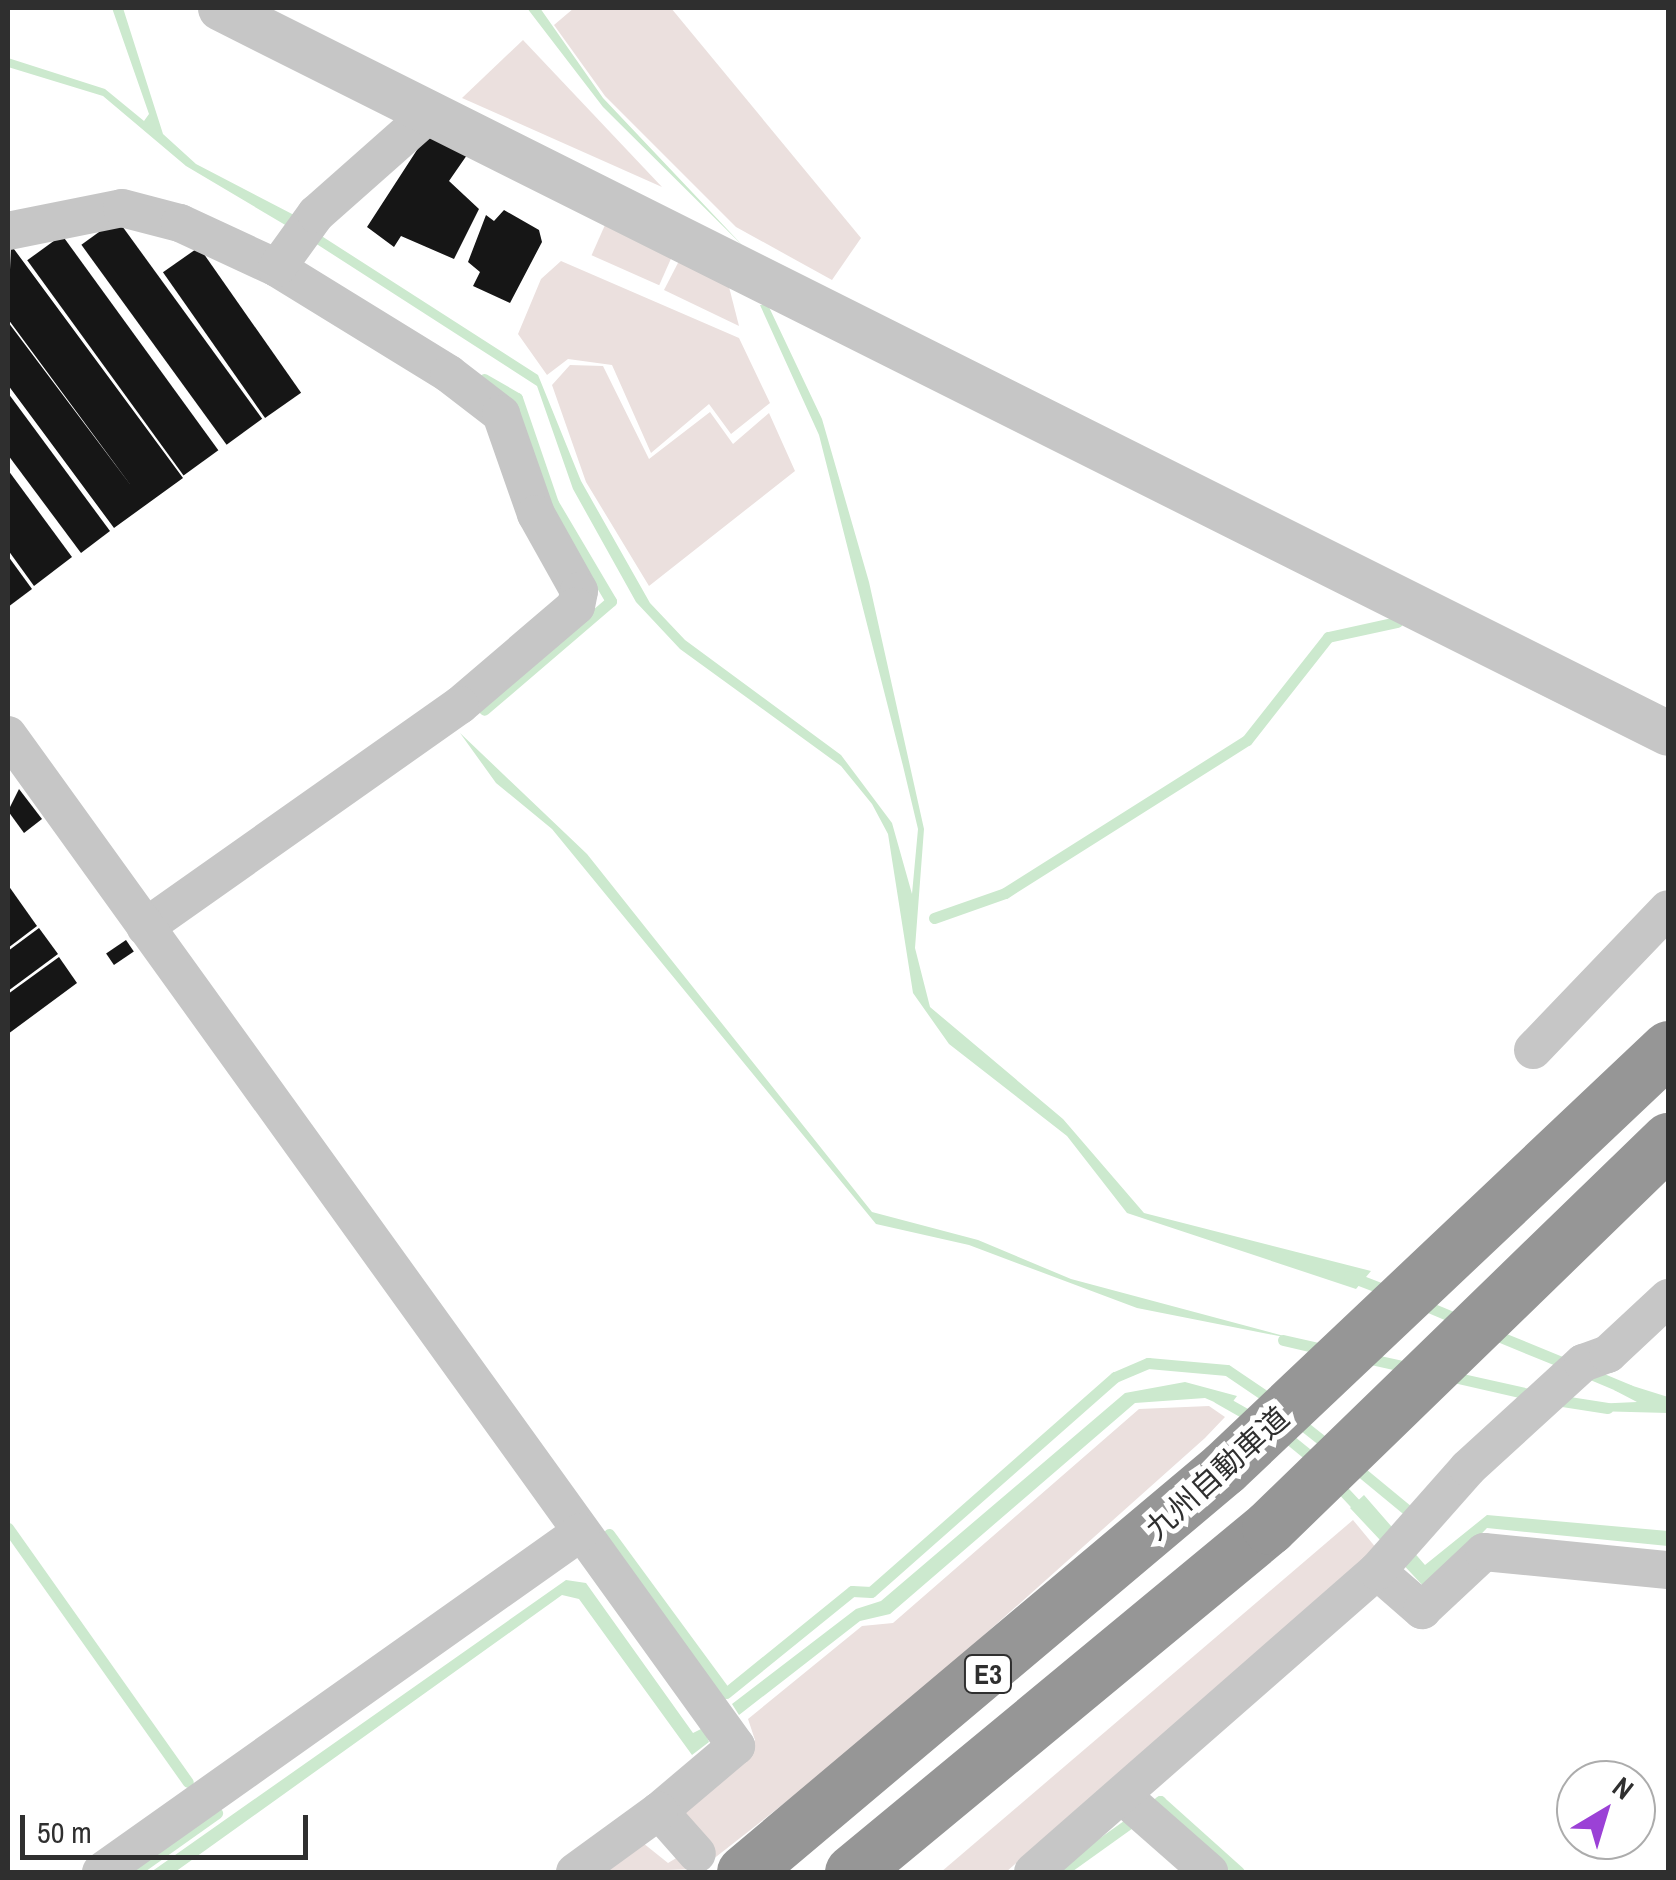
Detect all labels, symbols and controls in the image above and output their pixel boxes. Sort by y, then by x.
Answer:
street label: 九州自動車道 [1138,1399,1296,1547]
road number: E3 [963,1651,1013,1697]
north arrow [1556,1760,1656,1860]
text: N [1605,1768,1641,1808]
scale bar [25,1795,312,1857]
text: 50 m [37,1812,92,1852]

